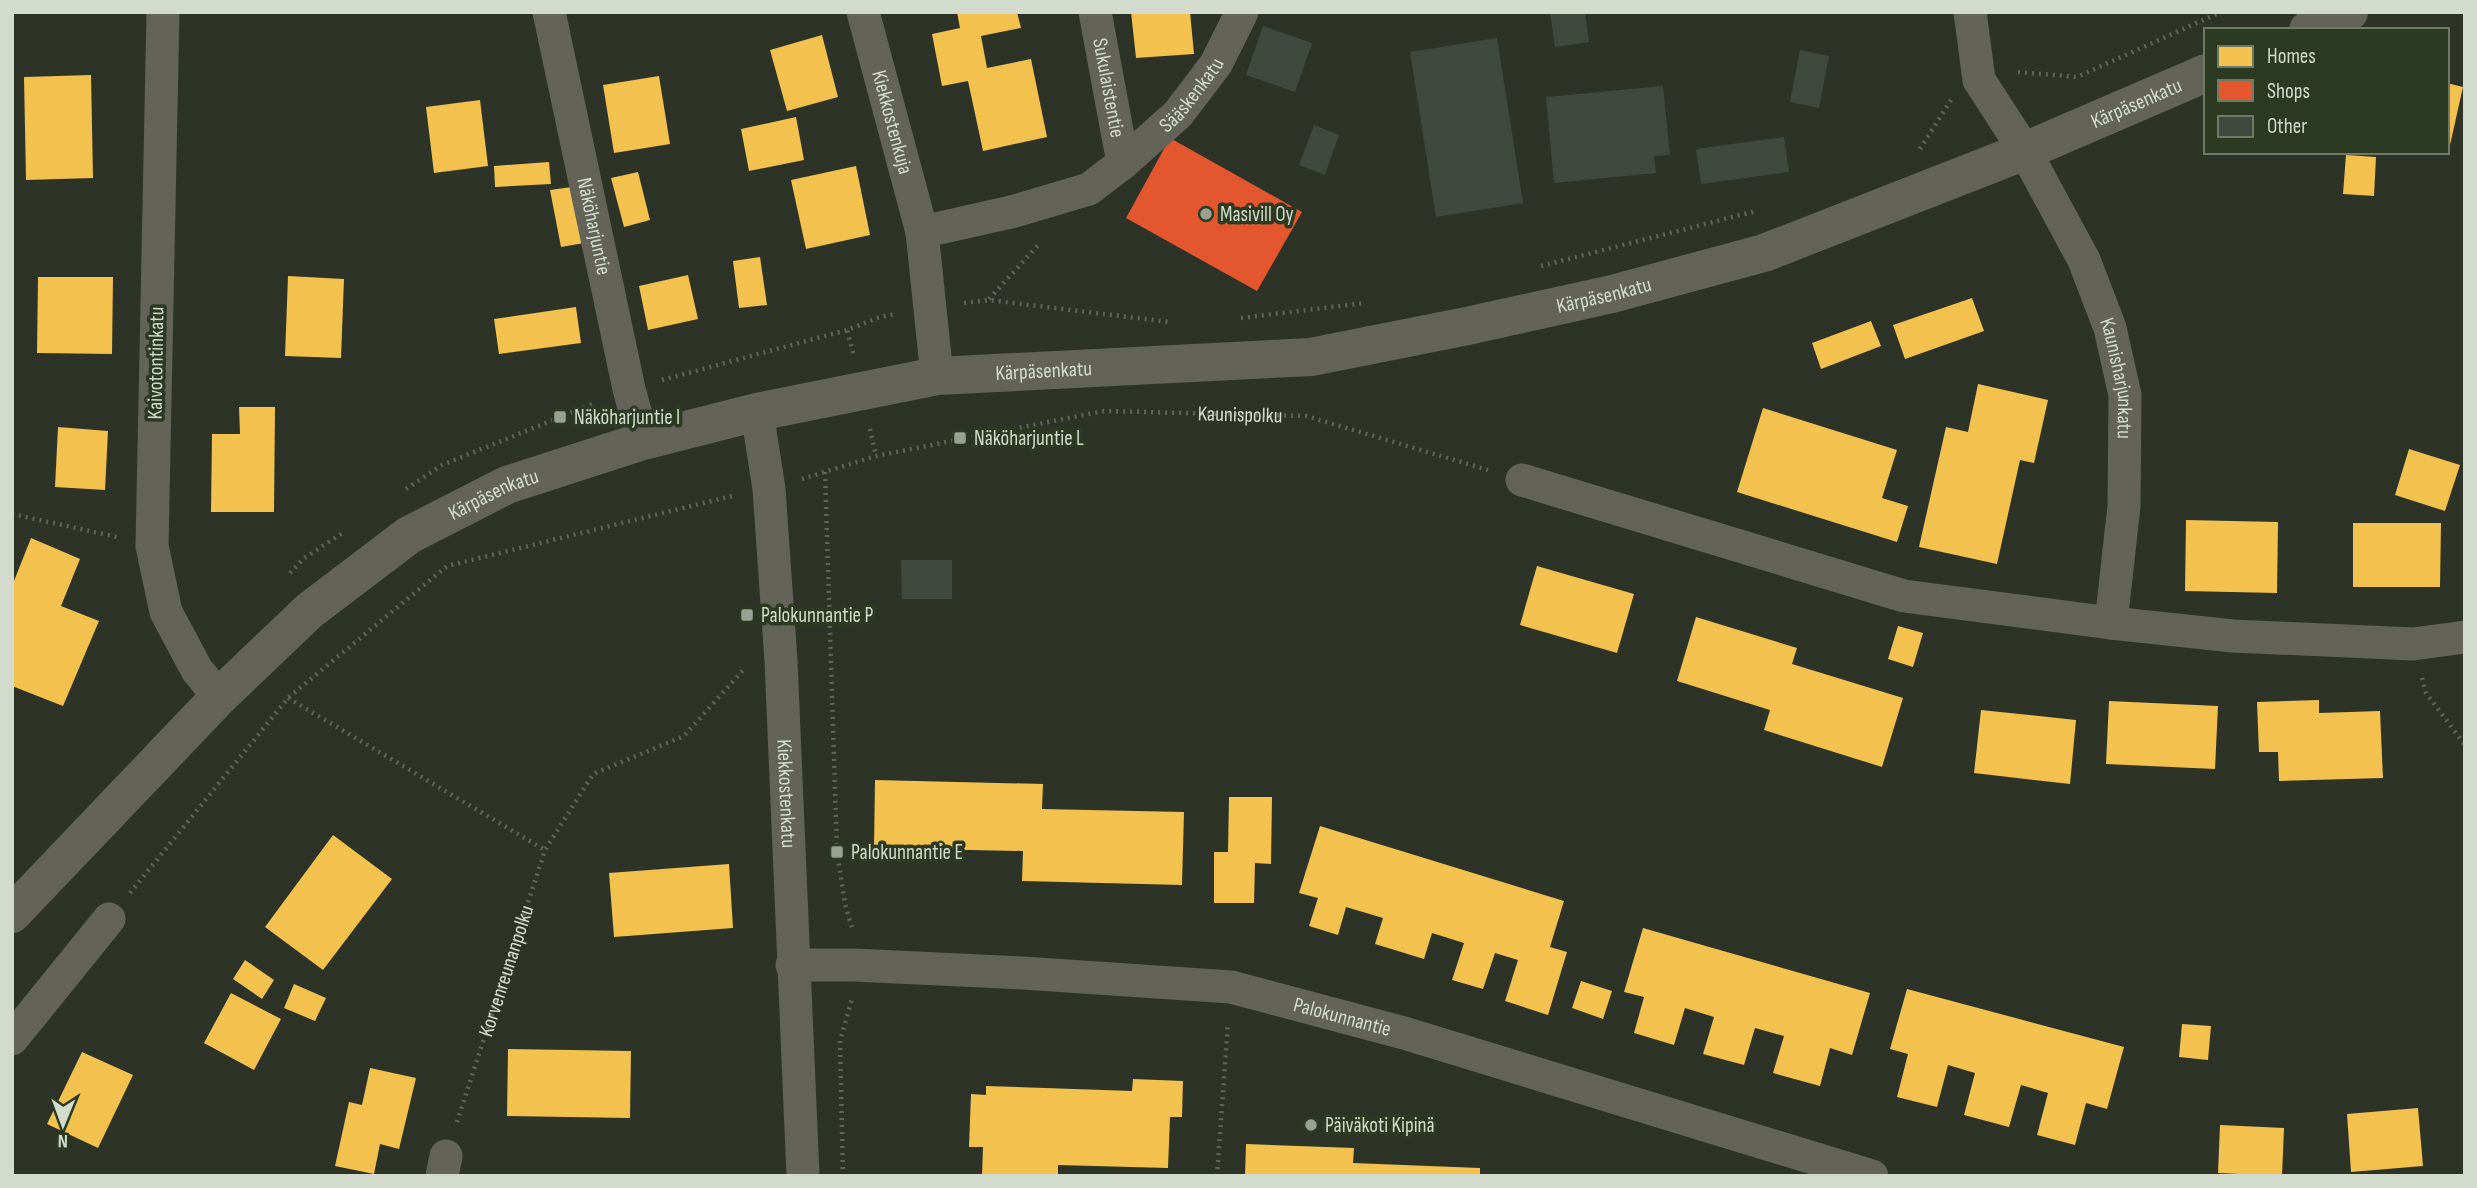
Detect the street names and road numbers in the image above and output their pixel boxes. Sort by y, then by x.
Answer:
street label: Sukulaistentie [1088,36,1131,139]
street label: Sääskenkatu [1154,54,1229,138]
street label: Kiekkostenkuja [867,68,918,177]
street label: Kärpäsenkatu [2087,72,2186,134]
street label: Näköharjuntie [572,175,617,277]
street label: Kärpäsenkatu [1554,271,1654,318]
street label: Kaivotontinkatu [143,306,169,420]
street label: Kaunisharjunkatu [2095,314,2138,439]
street label: Kärpäsenkatu [995,356,1093,386]
street label: Kaunispolku [1197,401,1283,428]
street label: Kärpäsenkatu [444,463,542,525]
street label: Kiekkostenkatu [772,739,801,848]
street label: Korvenreunanpolku [473,902,539,1040]
street label: Palokunnantie [1291,992,1394,1042]

